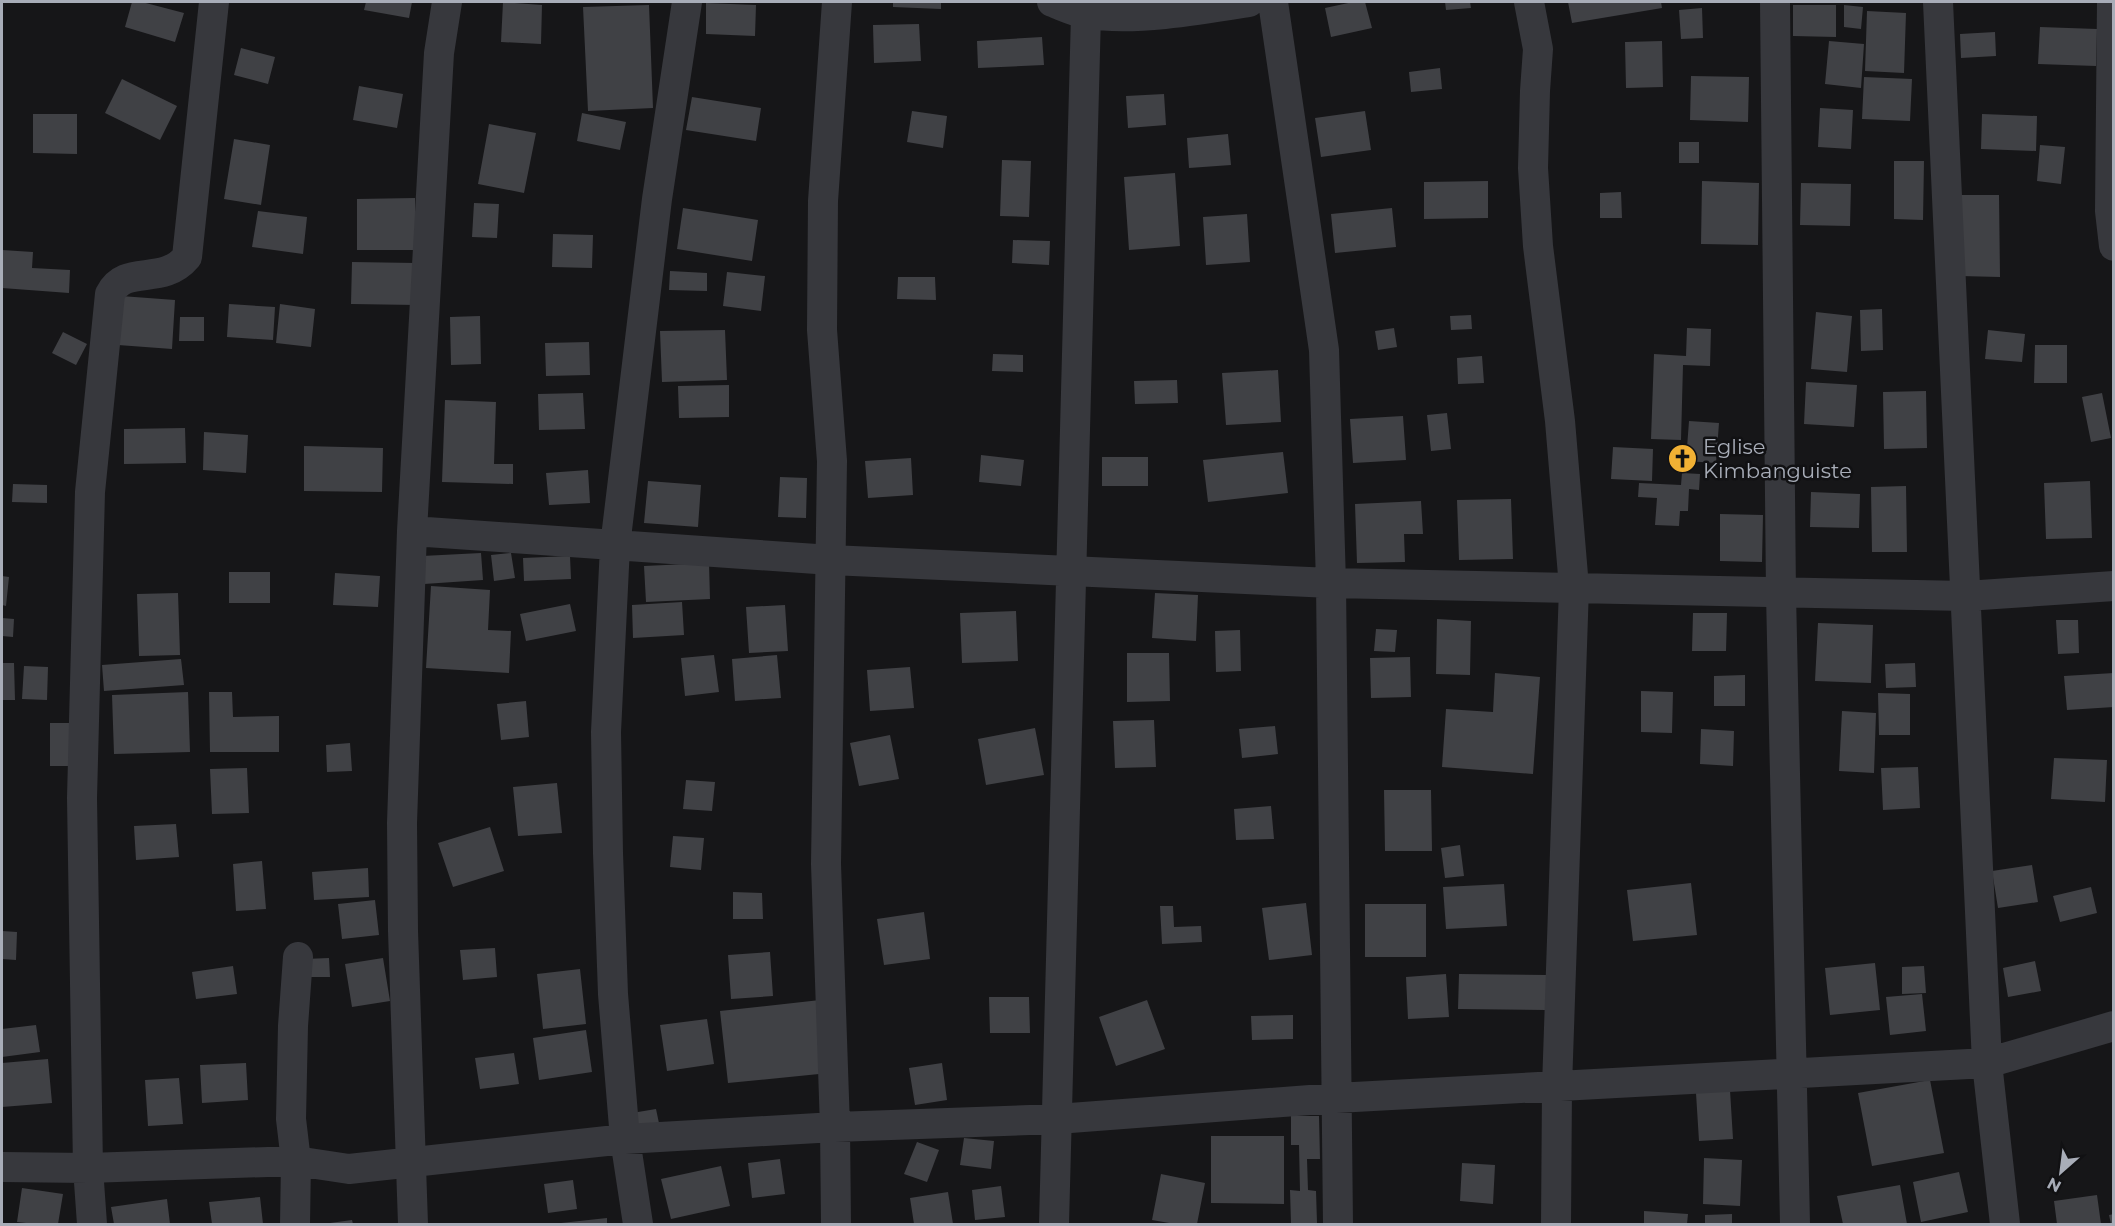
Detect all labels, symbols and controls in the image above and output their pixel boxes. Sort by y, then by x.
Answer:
place label: Eglise Kimbanguiste [1703,434,1852,483]
church icon: Eglise Kimbanguiste [1666,443,1698,475]
north arrow [2031,1142,2091,1202]
text: N [2044,1173,2064,1196]

